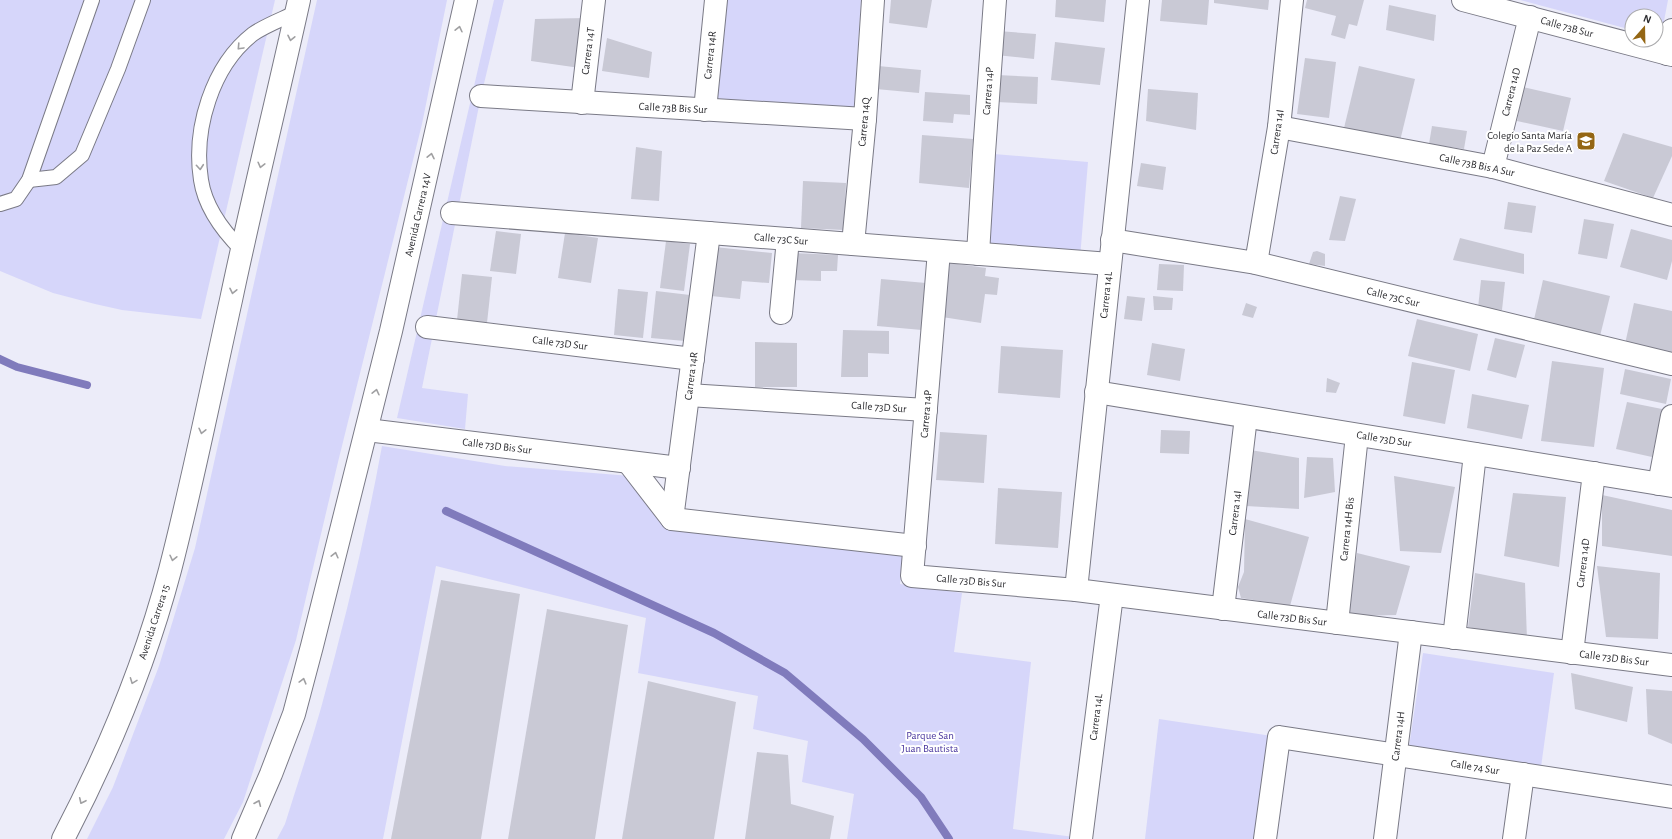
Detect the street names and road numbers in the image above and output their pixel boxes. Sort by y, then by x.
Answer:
street label: Calle 73B Sur [1539,15,1595,39]
street label: Carrera 14T [580,26,596,75]
street label: Carrera 14R [702,30,718,80]
street label: Carrera 14P [981,66,995,115]
street label: Carrera 14D [1500,67,1522,117]
street label: Carrera 14Q [856,95,872,147]
street label: Calle 73B Bis Sur [638,101,708,115]
street label: Carrera 14I [1268,109,1286,155]
street label: Calle 73B Bis A Sur [1438,152,1516,178]
street label: Avenida Carrera 14V [403,172,433,258]
street label: Calle 73C Sur [754,231,809,247]
street label: Carrera 14L [1098,271,1114,319]
street label: Calle 73C Sur [1365,285,1421,309]
street label: Calle 73D Sur [532,334,589,352]
street label: Carrera 14R [683,351,699,401]
street label: Carrera 14P [918,389,934,438]
street label: Calle 73D Sur [851,400,907,414]
street label: Calle 73D Sur [1356,429,1413,449]
street label: Calle 73D Bis Sur [462,436,533,456]
street label: Carrera 14I [1227,490,1243,536]
street label: Carrera 14H Bis [1338,496,1356,562]
street label: Carrera 14D [1575,538,1591,588]
street label: Calle 73D Bis Sur [936,572,1007,590]
street label: Avenida Carrera 15 [137,583,171,661]
street label: Calle 73D Bis Sur [1257,608,1328,628]
street label: Calle 73D Bis Sur [1579,648,1650,668]
street label: Carrera 14L [1088,693,1104,741]
street label: Carrera 14H [1390,711,1406,761]
street label: Calle 74 Sur [1450,758,1501,776]

